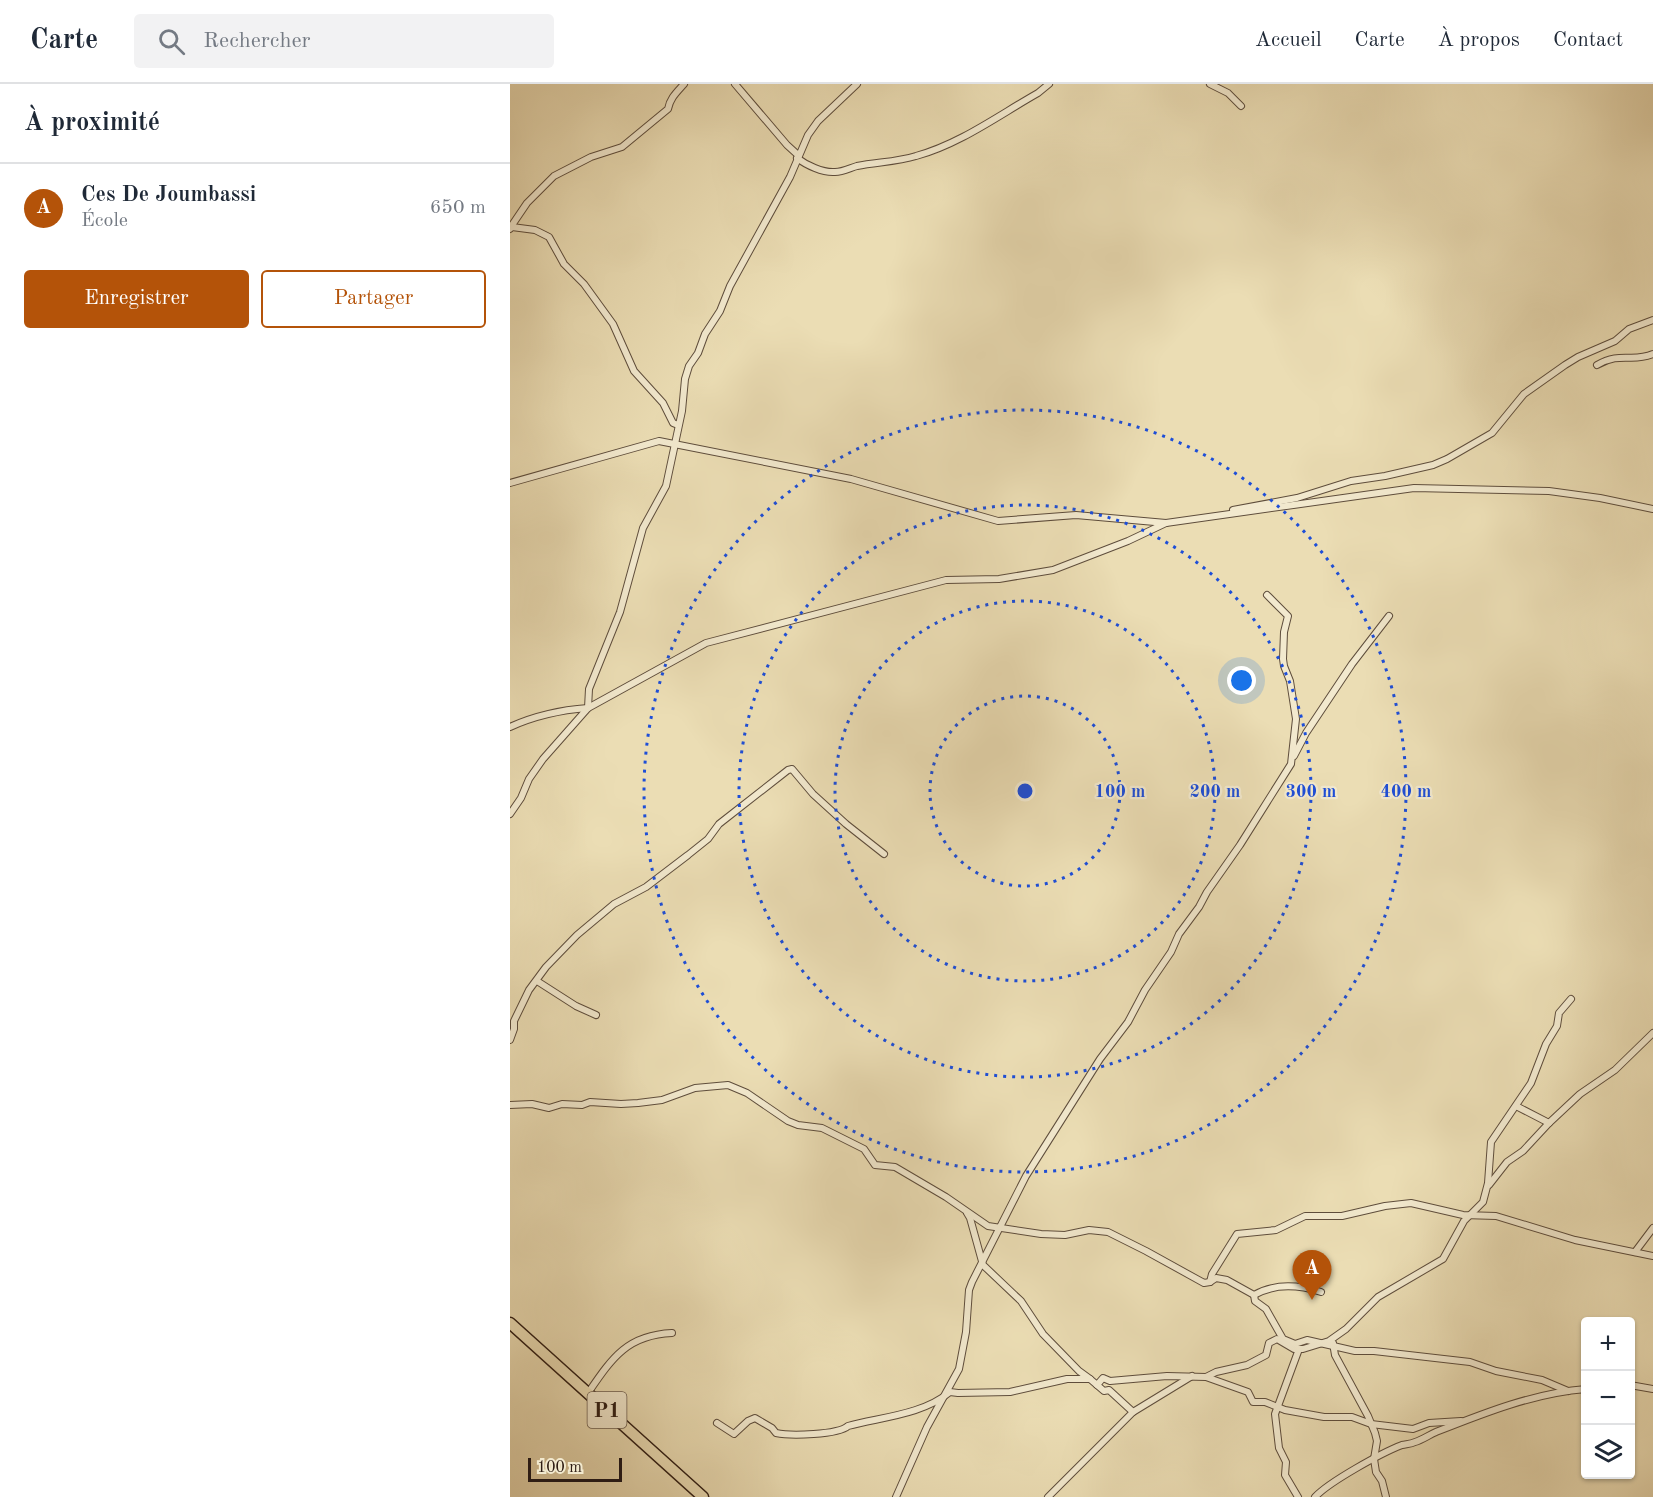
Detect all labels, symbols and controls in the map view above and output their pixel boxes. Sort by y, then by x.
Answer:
search box [134,14,554,68]
icon: search [155,25,188,58]
text: Carte [30,27,98,55]
text: Rechercher [203,30,311,52]
text: Accueil [1255,30,1322,51]
text: Carte [1355,30,1405,51]
text: À propos [1438,30,1520,51]
text: Contact [1553,30,1623,51]
text: À proximité [24,110,160,136]
text: Ces De Joumbassi [81,184,256,206]
text: A [36,198,51,218]
text: 650 m [430,198,486,218]
text: École [81,211,128,231]
button: Enregistrer [24,270,249,328]
button: Partager [261,270,486,328]
your location [1227,666,1256,695]
centre of rings [1015,781,1035,801]
text: 100 m [1095,783,1145,801]
text: 200 m [1190,783,1240,801]
text: 300 m [1286,783,1336,801]
text: 400 m [1381,783,1431,801]
pin: A [1292,1250,1332,1300]
map controls [1581,1317,1635,1479]
button: + [1581,1317,1635,1371]
button: − [1581,1371,1635,1425]
road number: P1 [588,1392,626,1428]
button: layers [1581,1425,1635,1479]
scale bar [528,1455,622,1482]
text: 100 m [537,1460,582,1476]

